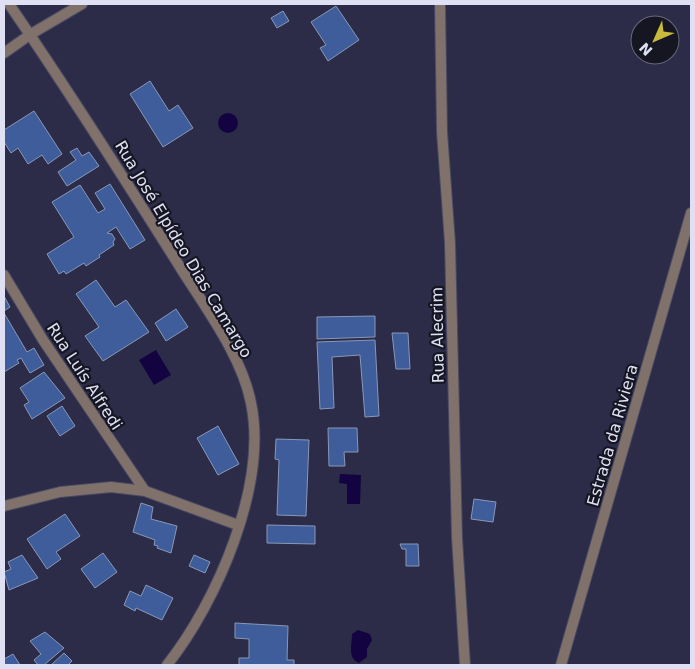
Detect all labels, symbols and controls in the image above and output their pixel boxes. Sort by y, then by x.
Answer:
north arrow [630,15,680,65]
text: N [636,39,656,59]
street label: Rua José Elpídeo Dias Camargo [111,137,256,361]
street label: Rua Alecrim [427,287,448,383]
street label: Rua Luís Alfredi [43,319,126,433]
street label: Estrada da Riviera [583,362,642,508]

